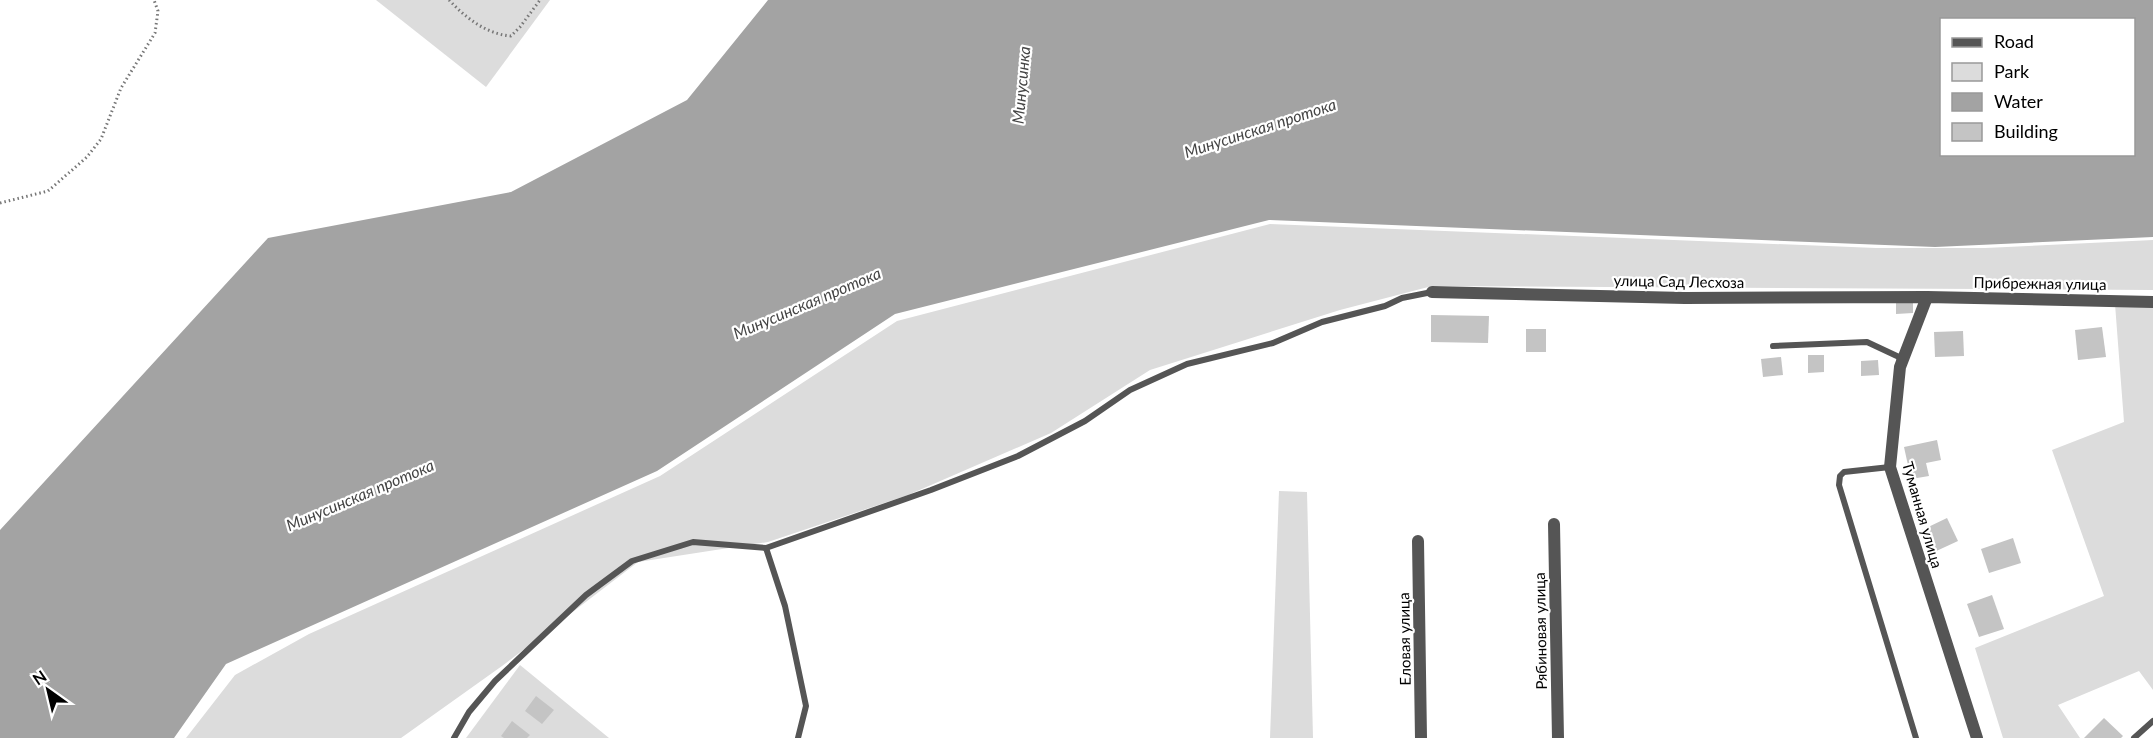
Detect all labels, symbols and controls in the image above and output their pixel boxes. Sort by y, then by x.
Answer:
legend [1940,18,2135,156]
text: Road [1994,30,2034,52]
water label: Минусинка [1008,45,1033,125]
text: Park [1994,60,2030,82]
text: Water [1994,90,2043,112]
water label: Минусинская протока [1181,94,1338,161]
text: Building [1994,120,2058,142]
water label: Минусинская протока [730,263,884,342]
street label: улица Сад Лесхоза [1613,271,1745,291]
street label: Прибрежная улица [1973,273,2107,293]
water label: Минусинская протока [283,455,437,534]
street label: Туманная улица [1899,459,1947,570]
street label: Рябиновая улица [1530,572,1550,690]
street label: Еловая улица [1394,592,1414,686]
north arrow [18,660,78,720]
text: N [29,666,50,688]

